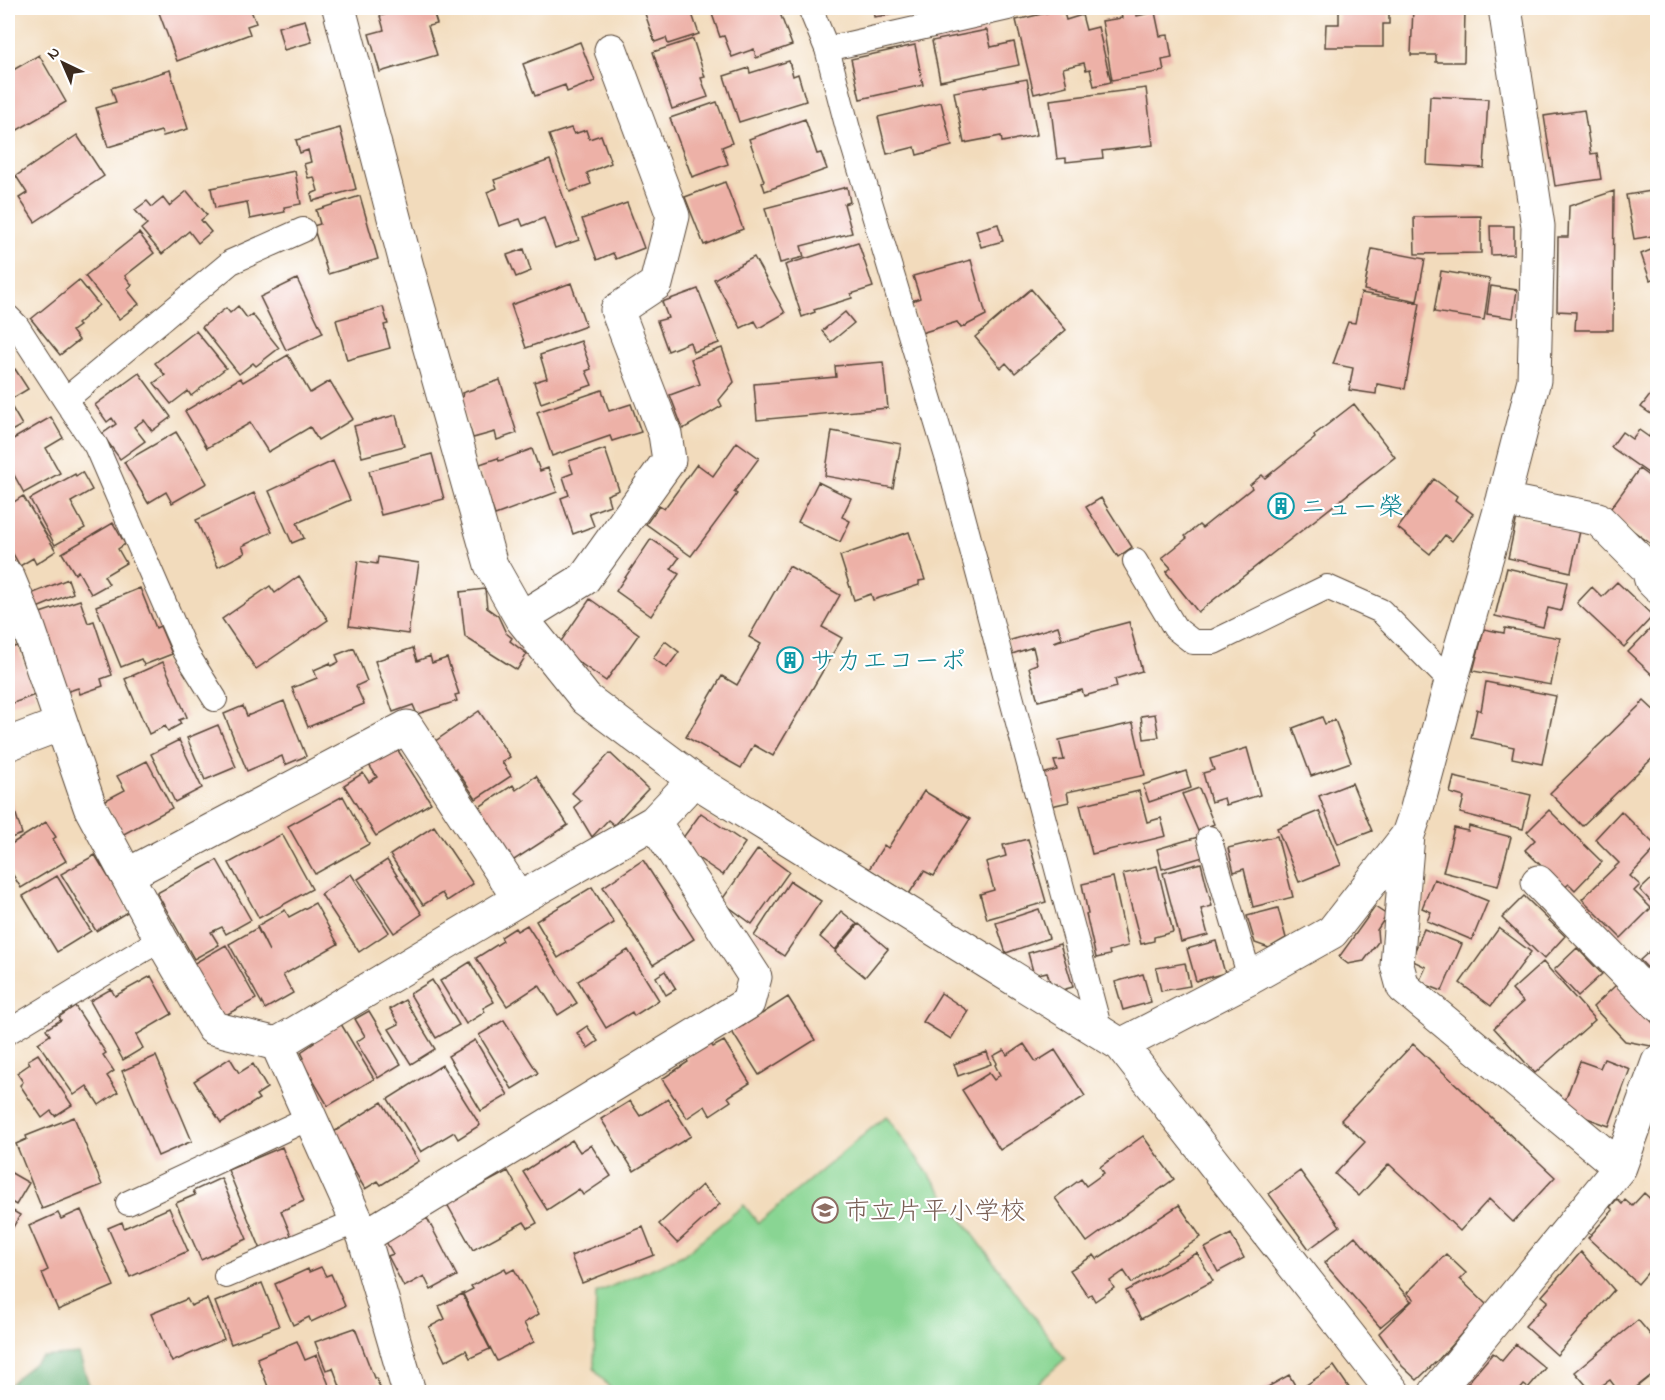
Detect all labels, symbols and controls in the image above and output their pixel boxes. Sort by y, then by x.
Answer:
north arrow [33,33,93,93]
text: N [42,41,66,66]
place label: ニュー榮 [1300,490,1404,528]
building icon: ニュー榮 [1266,491,1296,521]
place label: サカエコーポ [810,644,966,682]
building icon: サカエコーポ [775,645,805,675]
place label: 市立片平小学校 [844,1194,1026,1232]
school or university icon: 市立片平小学校 [810,1195,840,1225]

